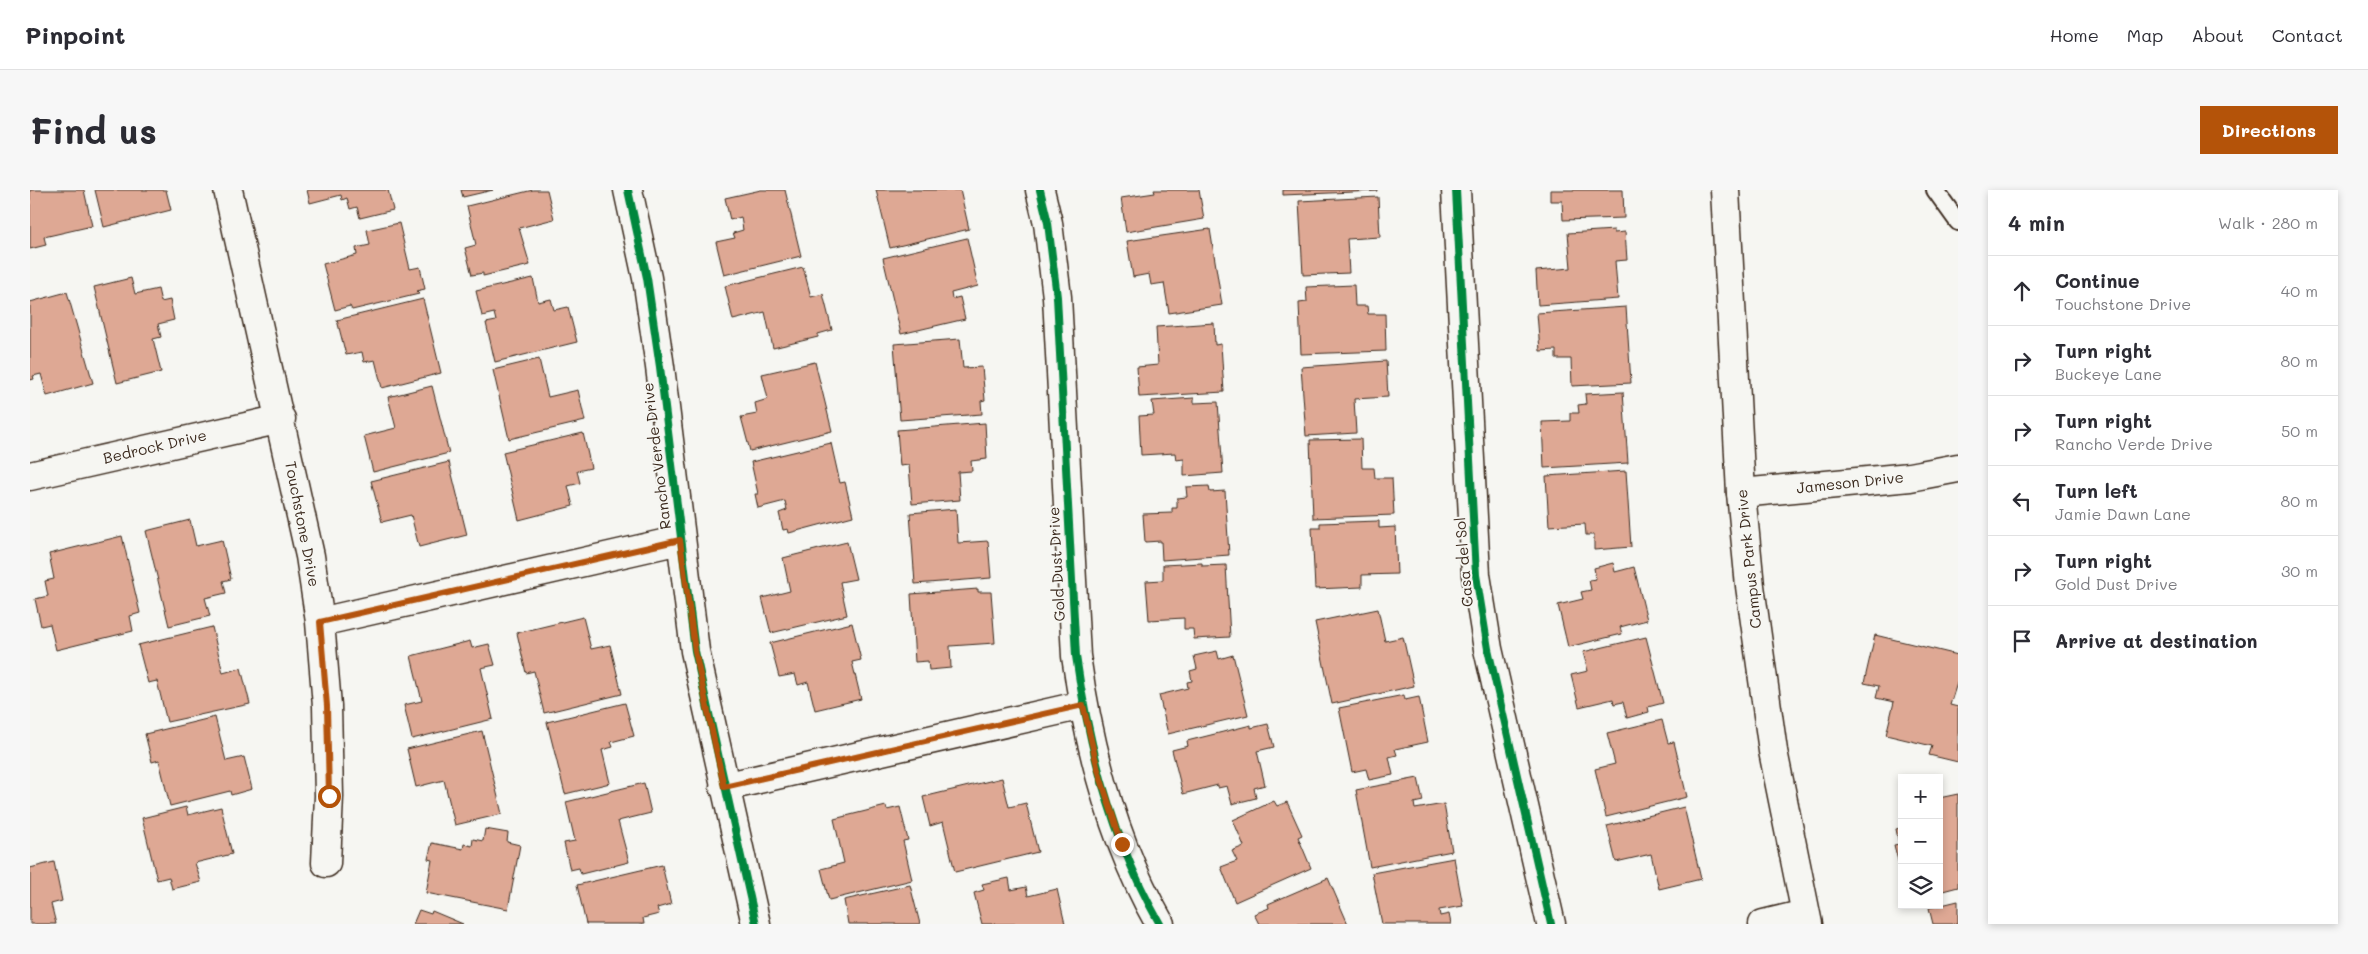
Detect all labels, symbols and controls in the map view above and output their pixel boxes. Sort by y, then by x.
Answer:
text: Pinpoint [25,19,126,50]
text: Home [2050,23,2099,47]
text: Map [2127,23,2163,47]
text: About [2191,23,2244,47]
text: Contact [2272,23,2343,47]
button: Directions [2200,106,2338,154]
text: Find us [30,107,157,153]
text: 4 min [2008,209,2065,236]
text: Walk · 280 m [2218,212,2318,233]
text: Continue [2055,268,2140,293]
icon: ahead [2008,277,2036,305]
text: 40 m [2281,280,2318,301]
text: Touchstone Drive [2055,293,2191,314]
text: Turn right [2055,338,2152,363]
icon: right [2008,347,2036,375]
text: 80 m [2281,350,2318,371]
text: Buckeye Lane [2055,363,2162,384]
street label: Rancho Verde Drive [637,381,675,531]
text: Turn right [2055,408,2152,433]
icon: right [2008,417,2036,445]
text: 50 m [2281,420,2318,441]
street label: Bedrock Drive [101,424,209,468]
text: Rancho Verde Drive [2055,433,2213,454]
street label: Touchstone Drive [281,459,325,588]
street label: Jameson Drive [1795,466,1905,498]
text: Turn left [2055,478,2138,503]
icon: left [2008,487,2036,515]
street label: Campus Park Drive [1731,488,1765,630]
text: 80 m [2281,490,2318,511]
text: Jamie Dawn Lane [2055,503,2191,524]
street label: Gold Dust Drive [1043,506,1069,622]
street label: Casa del Sol [1449,516,1477,608]
text: Turn right [2055,548,2152,573]
icon: right [2008,557,2036,585]
text: 30 m [2281,560,2318,581]
text: Gold Dust Drive [2055,573,2178,594]
icon: arrive [2008,627,2036,655]
text: Arrive at destination [2055,628,2258,653]
map controls [1898,774,1943,909]
button: + [1898,774,1943,819]
route start [318,785,341,808]
button: − [1898,819,1943,864]
route end [1111,833,1134,856]
button: layers [1898,864,1943,909]

